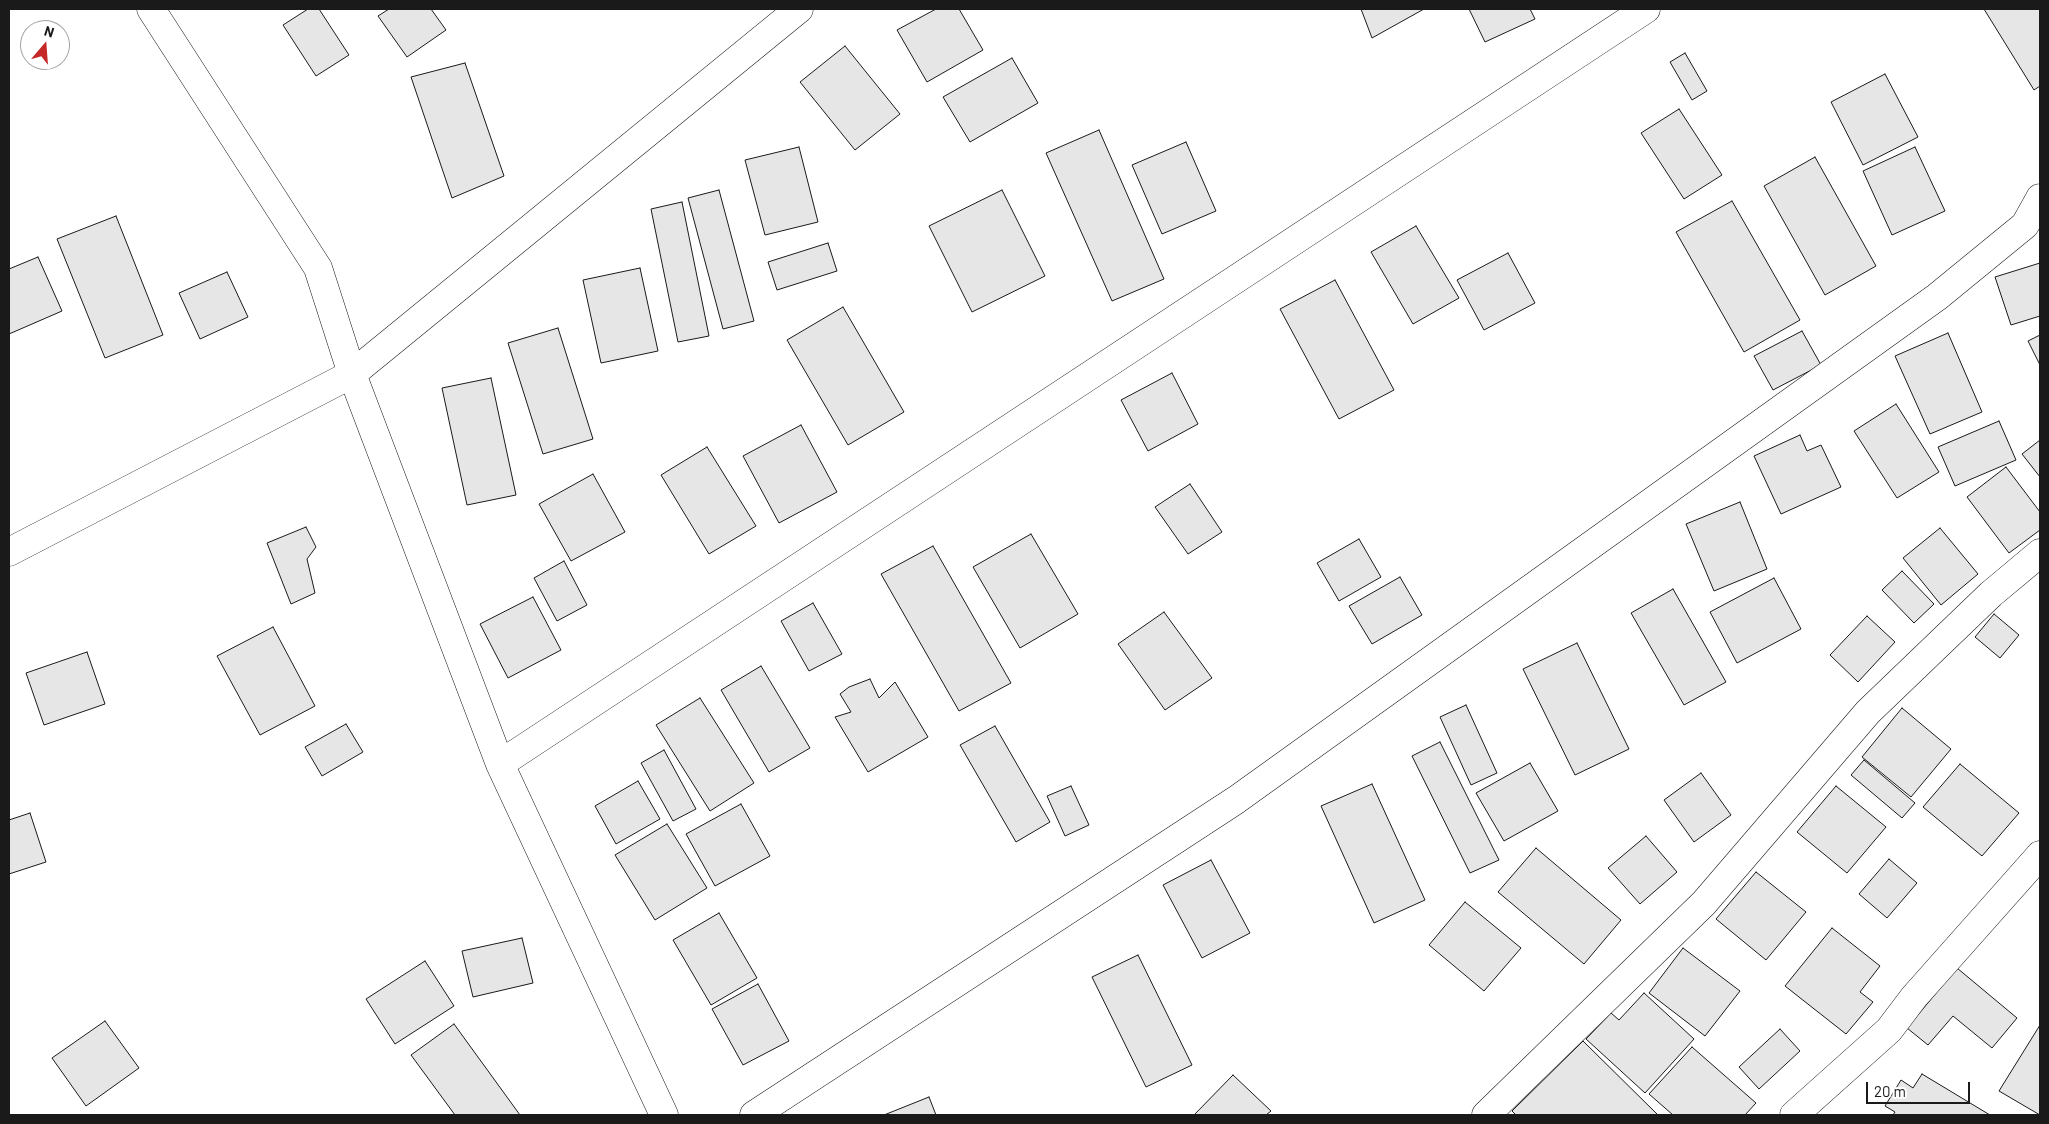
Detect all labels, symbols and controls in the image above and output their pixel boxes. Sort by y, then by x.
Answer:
north arrow [20,20,70,70]
text: N [42,22,57,41]
scale bar [1869,1072,1973,1104]
text: 20 m [1874,1082,1906,1100]

